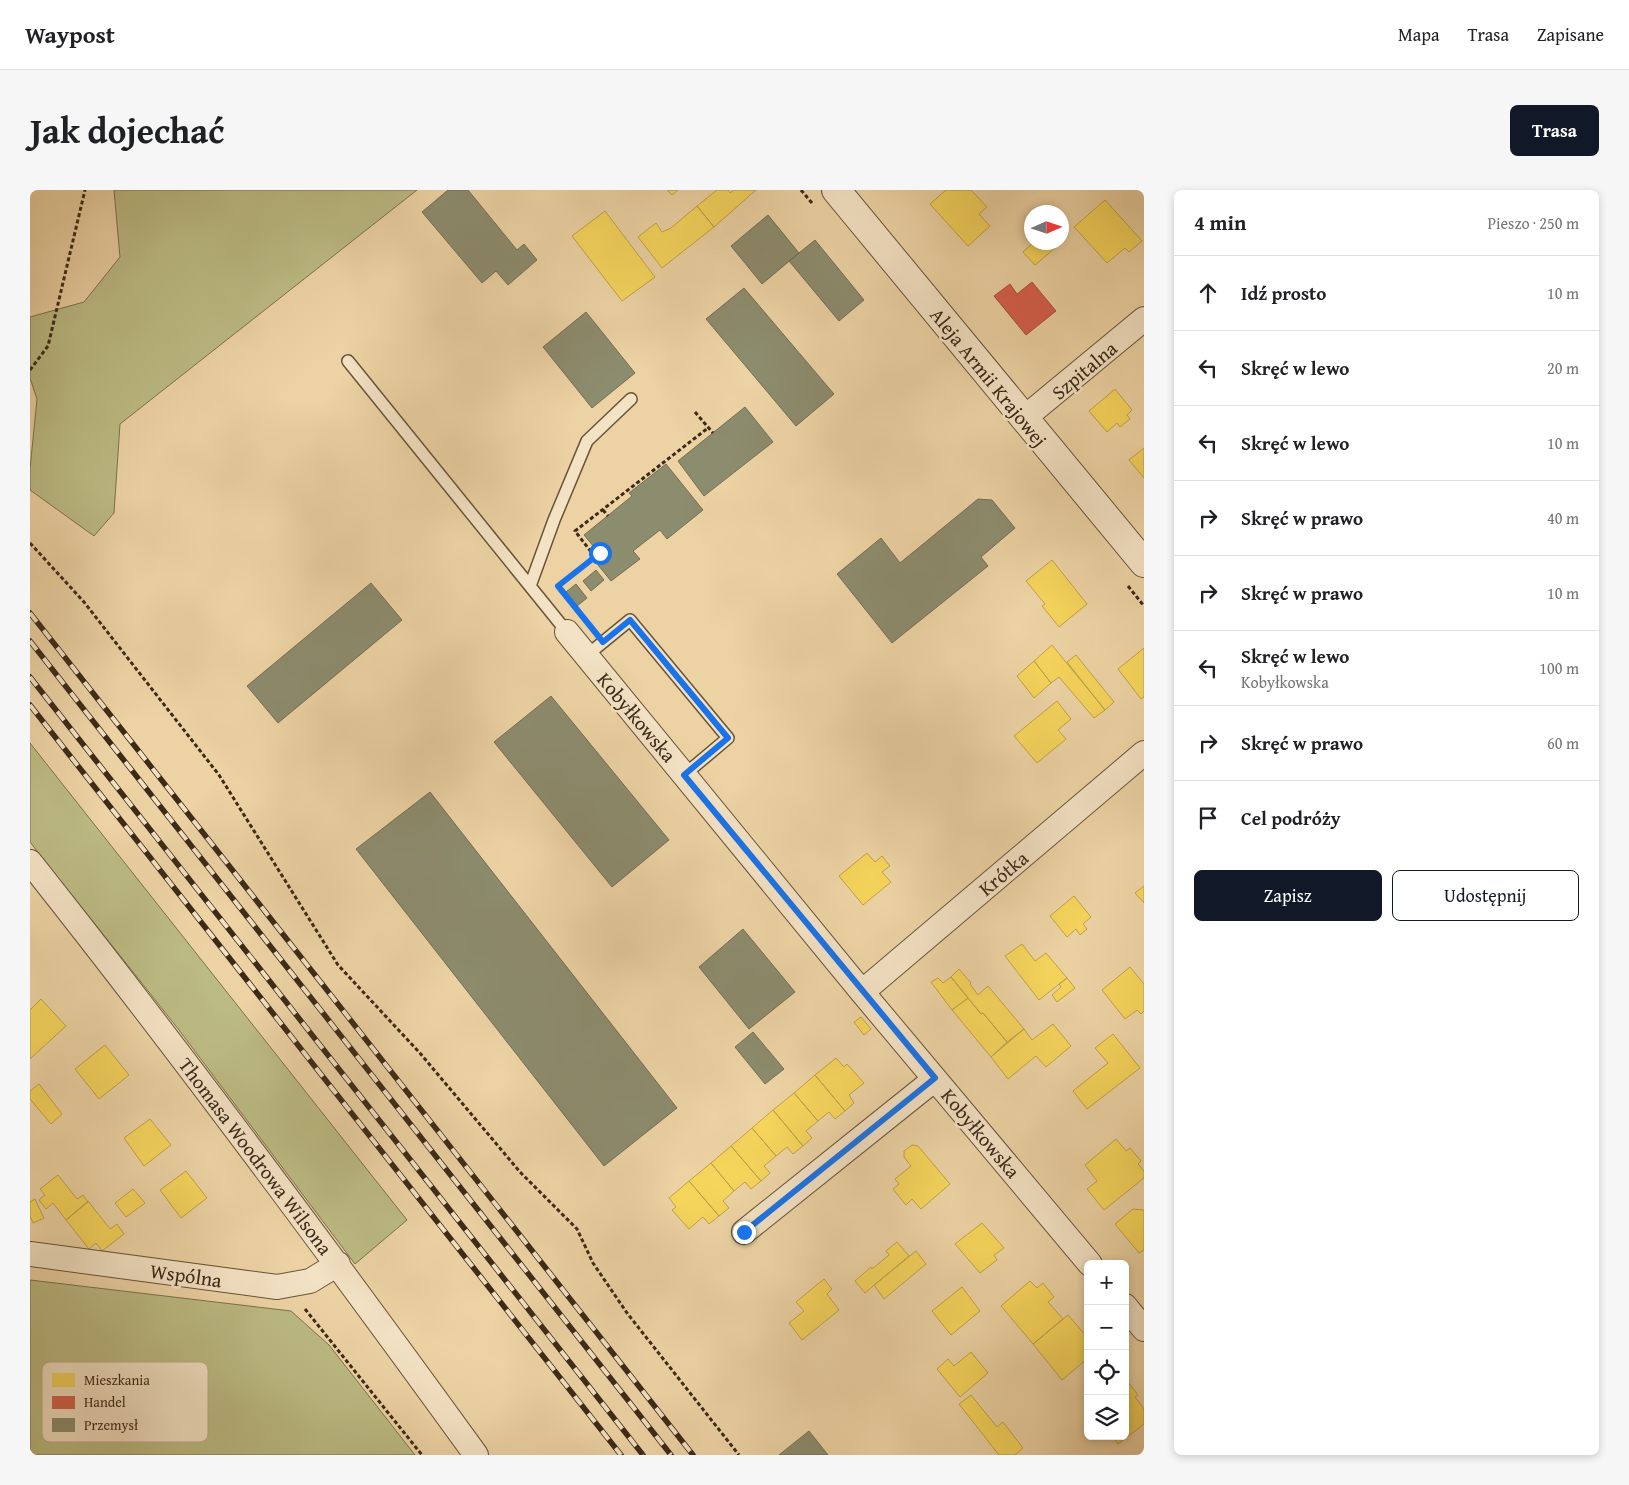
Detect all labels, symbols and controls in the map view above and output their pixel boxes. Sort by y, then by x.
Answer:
text: Waypost [25,17,115,52]
text: Mapa [1398,21,1439,48]
text: Trasa [1467,21,1509,48]
text: Zapisane [1537,21,1604,48]
text: Jak dojechać [30,105,224,156]
button: Trasa [1510,105,1599,156]
north arrow [1024,205,1069,250]
text: 4 min [1194,207,1246,238]
text: Pieszo · 250 m [1487,211,1579,235]
icon: ahead [1194,279,1222,307]
text: Idź prosto [1241,279,1326,307]
text: 10 m [1547,281,1579,305]
street label: Aleja Armii Krajowej [924,301,1054,453]
street label: Szpitalna [1045,334,1124,406]
icon: left [1194,354,1222,382]
text: Skręć w lewo [1241,354,1349,382]
text: 20 m [1547,356,1579,380]
icon: left [1194,429,1222,457]
text: Skręć w lewo [1241,429,1349,457]
text: 10 m [1547,431,1579,455]
icon: right [1194,504,1222,532]
text: Skręć w prawo [1241,504,1363,532]
text: 40 m [1547,506,1579,530]
route start [589,542,612,565]
icon: right [1194,579,1222,607]
text: Skręć w prawo [1241,579,1363,607]
text: 10 m [1547,581,1579,605]
text: Skręć w lewo [1241,642,1349,670]
icon: left [1194,654,1222,682]
text: 100 m [1539,656,1579,680]
street label: Kobyłkowska [591,666,684,769]
text: Kobyłkowska [1241,670,1329,694]
icon: right [1194,729,1222,757]
text: Skręć w prawo [1241,729,1363,757]
text: 60 m [1547,731,1579,755]
icon: arrive [1194,804,1222,832]
text: Cel podróży [1241,804,1341,832]
street label: Krótka [972,843,1035,902]
button: Zapisz [1194,870,1382,921]
button: Udostępnij [1392,870,1579,921]
street label: Thomasa Woodrowa Wilsona [172,1051,340,1261]
street label: Kobyłkowska [935,1082,1028,1185]
route end [733,1221,756,1244]
street label: Wspólna [148,1256,224,1294]
map controls [1084,1260,1129,1440]
button: + [1084,1260,1129,1305]
button: − [1084,1305,1129,1350]
button: locate [1084,1350,1129,1395]
legend [42,1362,208,1442]
text: Mieszkania [84,1370,150,1390]
text: Handel [84,1392,126,1412]
button: layers [1084,1395,1129,1440]
text: Przemysł [84,1415,138,1435]

